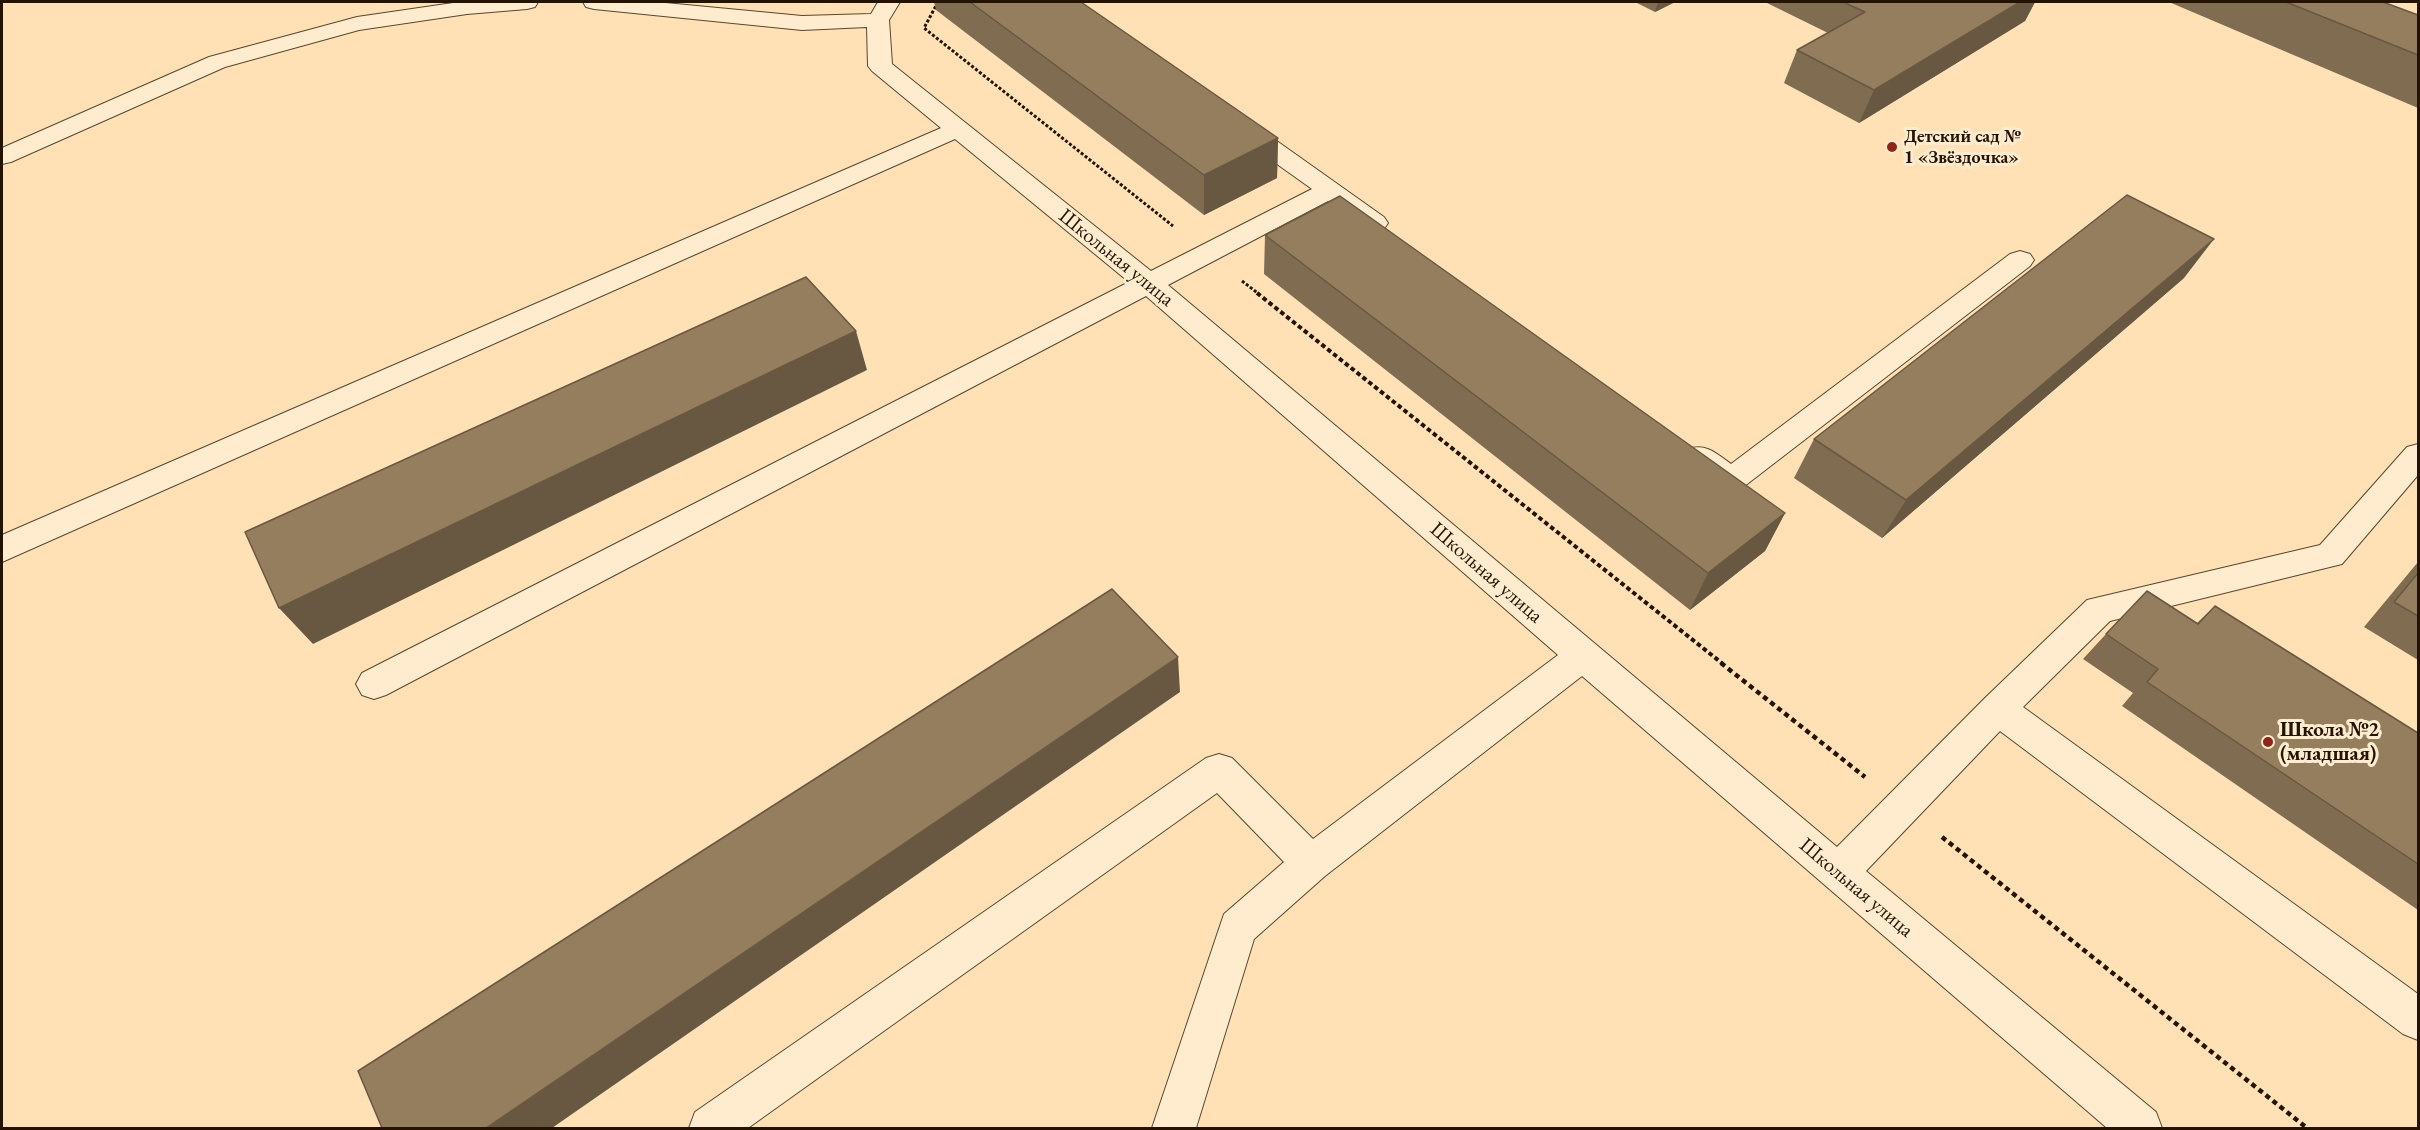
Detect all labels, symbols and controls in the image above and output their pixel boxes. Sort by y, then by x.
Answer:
place label: Детский сад № 1 «Звёздочка» [1904,126,2020,168]
marker: Детский сад № 1 «Звёздочка» [1885,140,1899,154]
street label: Школьная улица [1053,204,1179,312]
street label: Школьная улица [1424,517,1548,629]
place label: Школа №2 (младшая) [2280,717,2379,767]
marker: Школа №2 (младшая) [2261,735,2275,749]
street label: Школьная улица [1794,833,1918,943]

